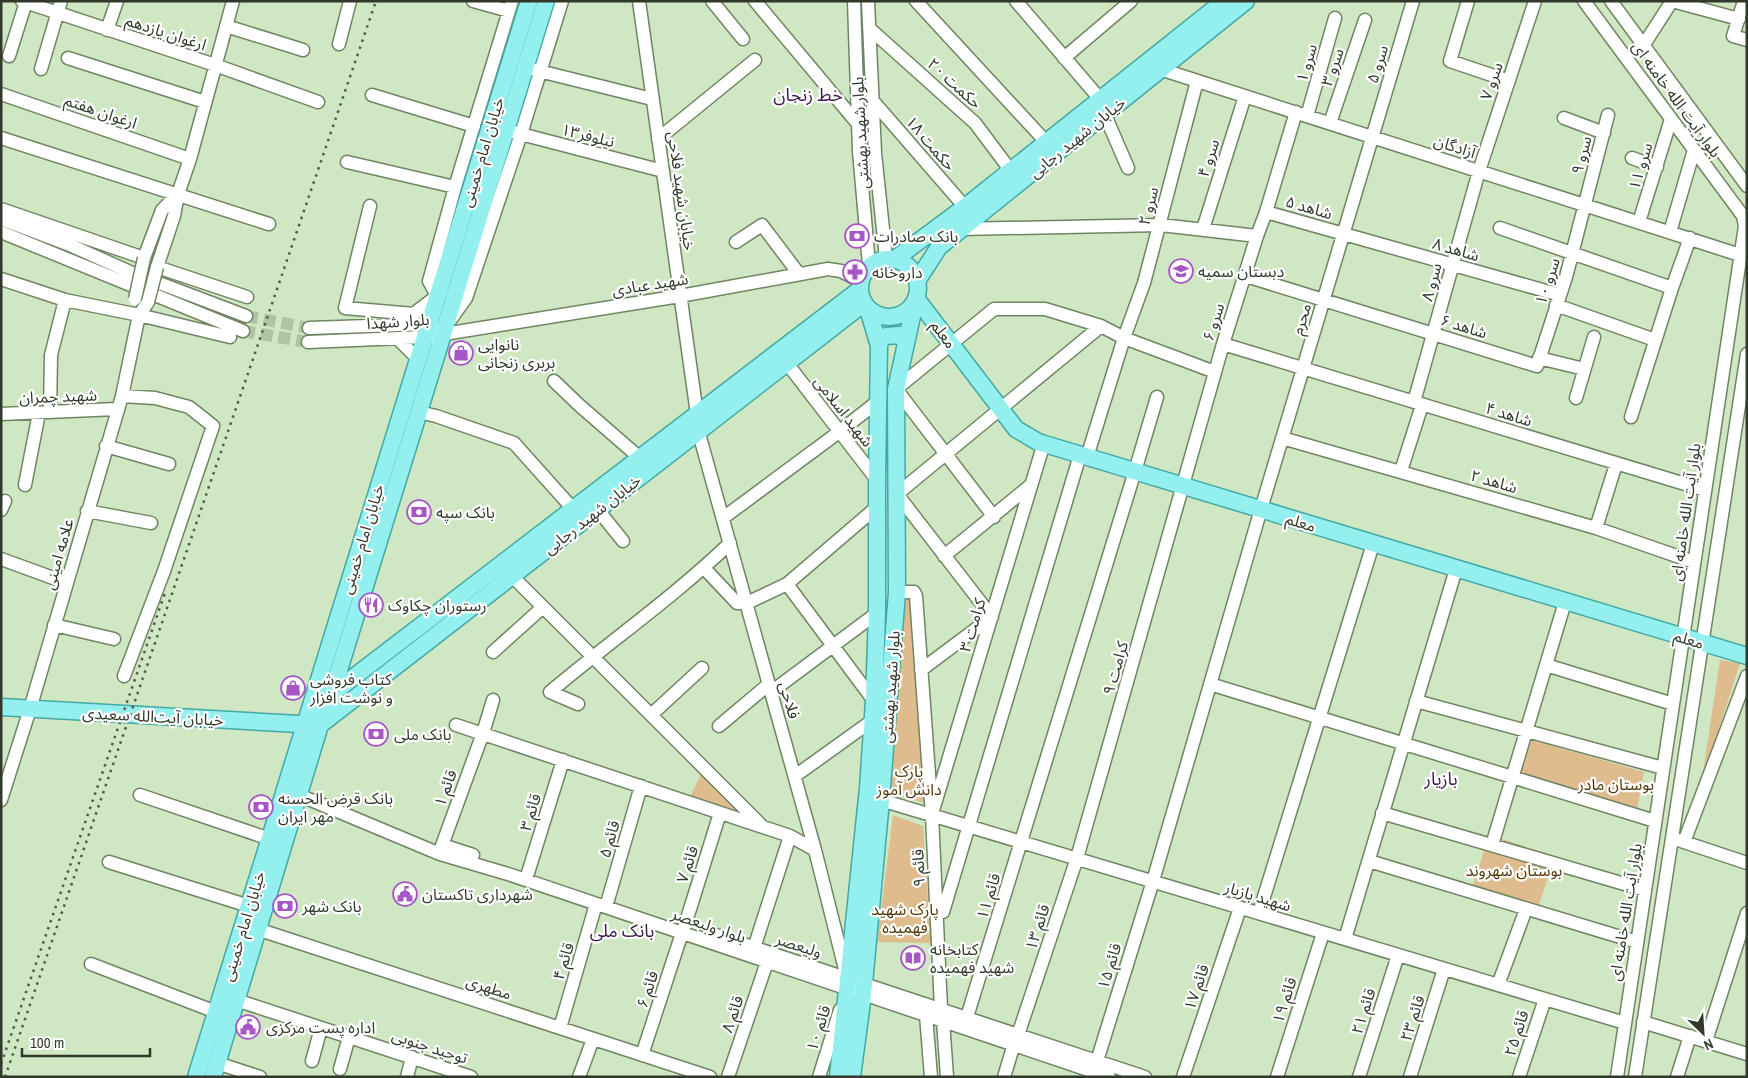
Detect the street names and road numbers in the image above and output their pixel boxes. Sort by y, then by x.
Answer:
street label: ارغوان یازدهم [122,9,209,57]
street label: بلوار آیت الله خامنه ای [1627,36,1727,162]
street label: سرو ۱ [1290,41,1322,85]
street label: سرو ۵ [1361,42,1393,86]
street label: سرو ۳ [1315,45,1349,89]
street label: حکمت ۲۰ [923,53,987,113]
street label: سرو ۷ [1474,59,1508,103]
street label: بلوار شهید بهشتی [846,76,874,190]
street label: ارغوان هفتم [61,88,140,136]
street label: خیابان شهید رجایی [1024,91,1130,183]
street label: خیابان امام خمینی [455,94,511,210]
street label: حکمت ۱۸ [901,111,961,175]
street label: نیلوفر۱۳ [559,118,617,152]
street label: آزادگان [1431,129,1480,163]
street label: خیابان شهید فلاحی [663,130,701,252]
street label: سرو ۹ [1565,133,1597,177]
street label: سرو ۴ [1192,136,1224,180]
street label: سرو ۱۱ [1622,140,1658,192]
street label: سرو ۲ [1133,184,1163,228]
street label: شاهد ۵ [1283,190,1335,224]
street label: شاهد ۸ [1430,232,1482,266]
street label: سرو ۱۰ [1529,255,1565,307]
street label: سرو ۸ [1415,260,1447,304]
street label: شهید عبادی [610,267,690,301]
street label: سرو ۶ [1197,300,1229,344]
street label: محرم [1286,300,1318,338]
street label: بلوار شهدا [366,308,430,334]
street label: شاهد ۶ [1438,309,1490,343]
street label: معلم [924,315,962,354]
street label: شهید اسلامی [809,371,879,451]
street label: شهید چمران [19,384,97,408]
street label: شاهد ۴ [1483,397,1535,431]
street label: بلوار آیت الله خامنه ای [1664,442,1706,582]
street label: شاهد ۲ [1468,464,1520,498]
street label: خیابان شهید رجایی [539,469,645,559]
street label: خیابان امام خمینی [335,481,391,597]
street label: معلم [1283,507,1319,539]
street label: علامه امینی [37,516,79,592]
street label: کرامت ۳ [953,595,991,655]
street label: معلم [1671,624,1707,656]
street label: بلوار شهید بهشتی [875,630,905,744]
street label: کرامت ۹ [1097,638,1133,697]
street label: فلاحی [774,679,806,721]
street label: خیابان آیت‌الله سعیدی [82,701,224,731]
street label: قائم ۱ [428,766,464,810]
street label: قائم ۳ [514,791,548,834]
street label: قائم ۵ [593,818,627,861]
street label: بلوار آیت الله خامنه ای [1603,842,1647,982]
street label: قائم ۷ [671,843,705,886]
street label: قائم ۹ [906,849,932,887]
street label: خیابان امام خمینی [216,868,272,984]
street label: قائم ۱۱ [971,870,1007,922]
street label: شهید بازیار [1221,875,1294,917]
street label: قائم ۱۳ [1019,901,1057,953]
street label: بلوار ولیعصر [668,902,749,948]
street label: ولیعصر [772,927,825,963]
street label: قائم ۴ [547,940,581,983]
street label: قائم ۱۵ [1092,940,1128,992]
street label: قائم ۱۷ [1178,961,1216,1013]
street label: قائم ۶ [631,968,665,1011]
street label: مطهری [464,969,514,1005]
street label: قائم ۱۹ [1266,974,1304,1026]
street label: قائم ۲۱ [1345,985,1383,1037]
street label: قائم ۸ [715,992,750,1036]
street label: قائم ۲۳ [1394,992,1432,1044]
street label: قائم ۱۰ [800,1002,838,1054]
street label: قائم ۲۵ [1498,1007,1536,1059]
street label: توحید جنوبی [389,1023,471,1069]

